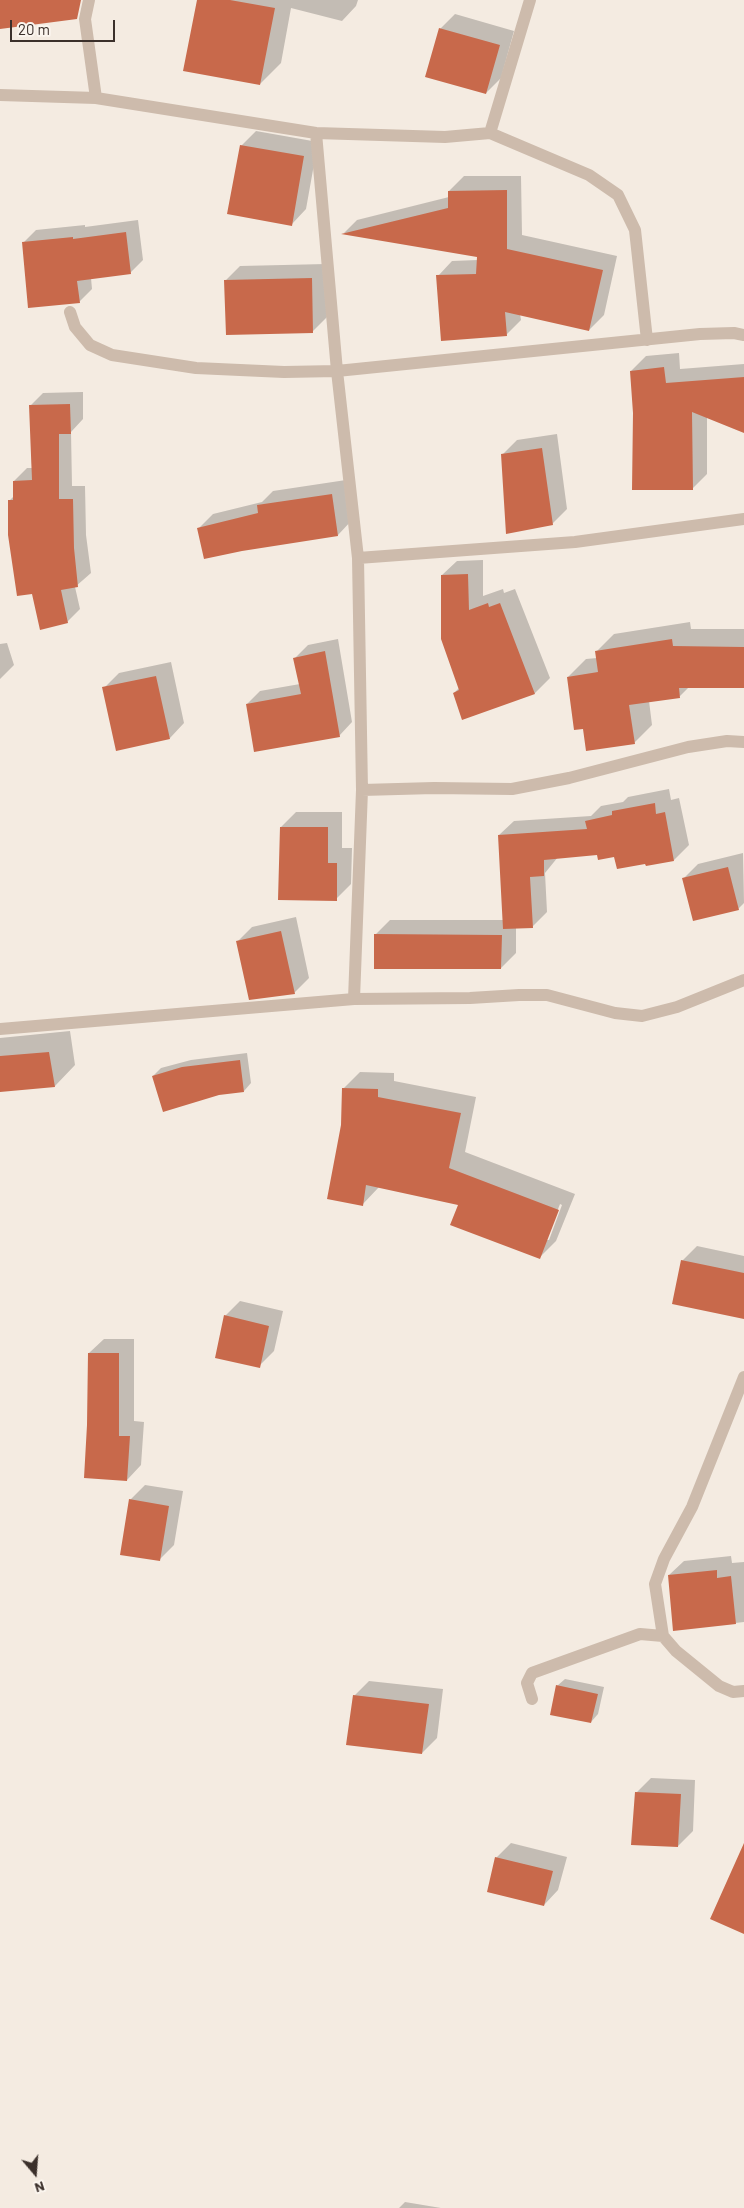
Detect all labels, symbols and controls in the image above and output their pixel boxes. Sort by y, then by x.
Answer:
scale bar [12,10,118,42]
text: 20 m [18,20,50,38]
north arrow [10,2148,60,2198]
text: N [33,2178,47,2197]

